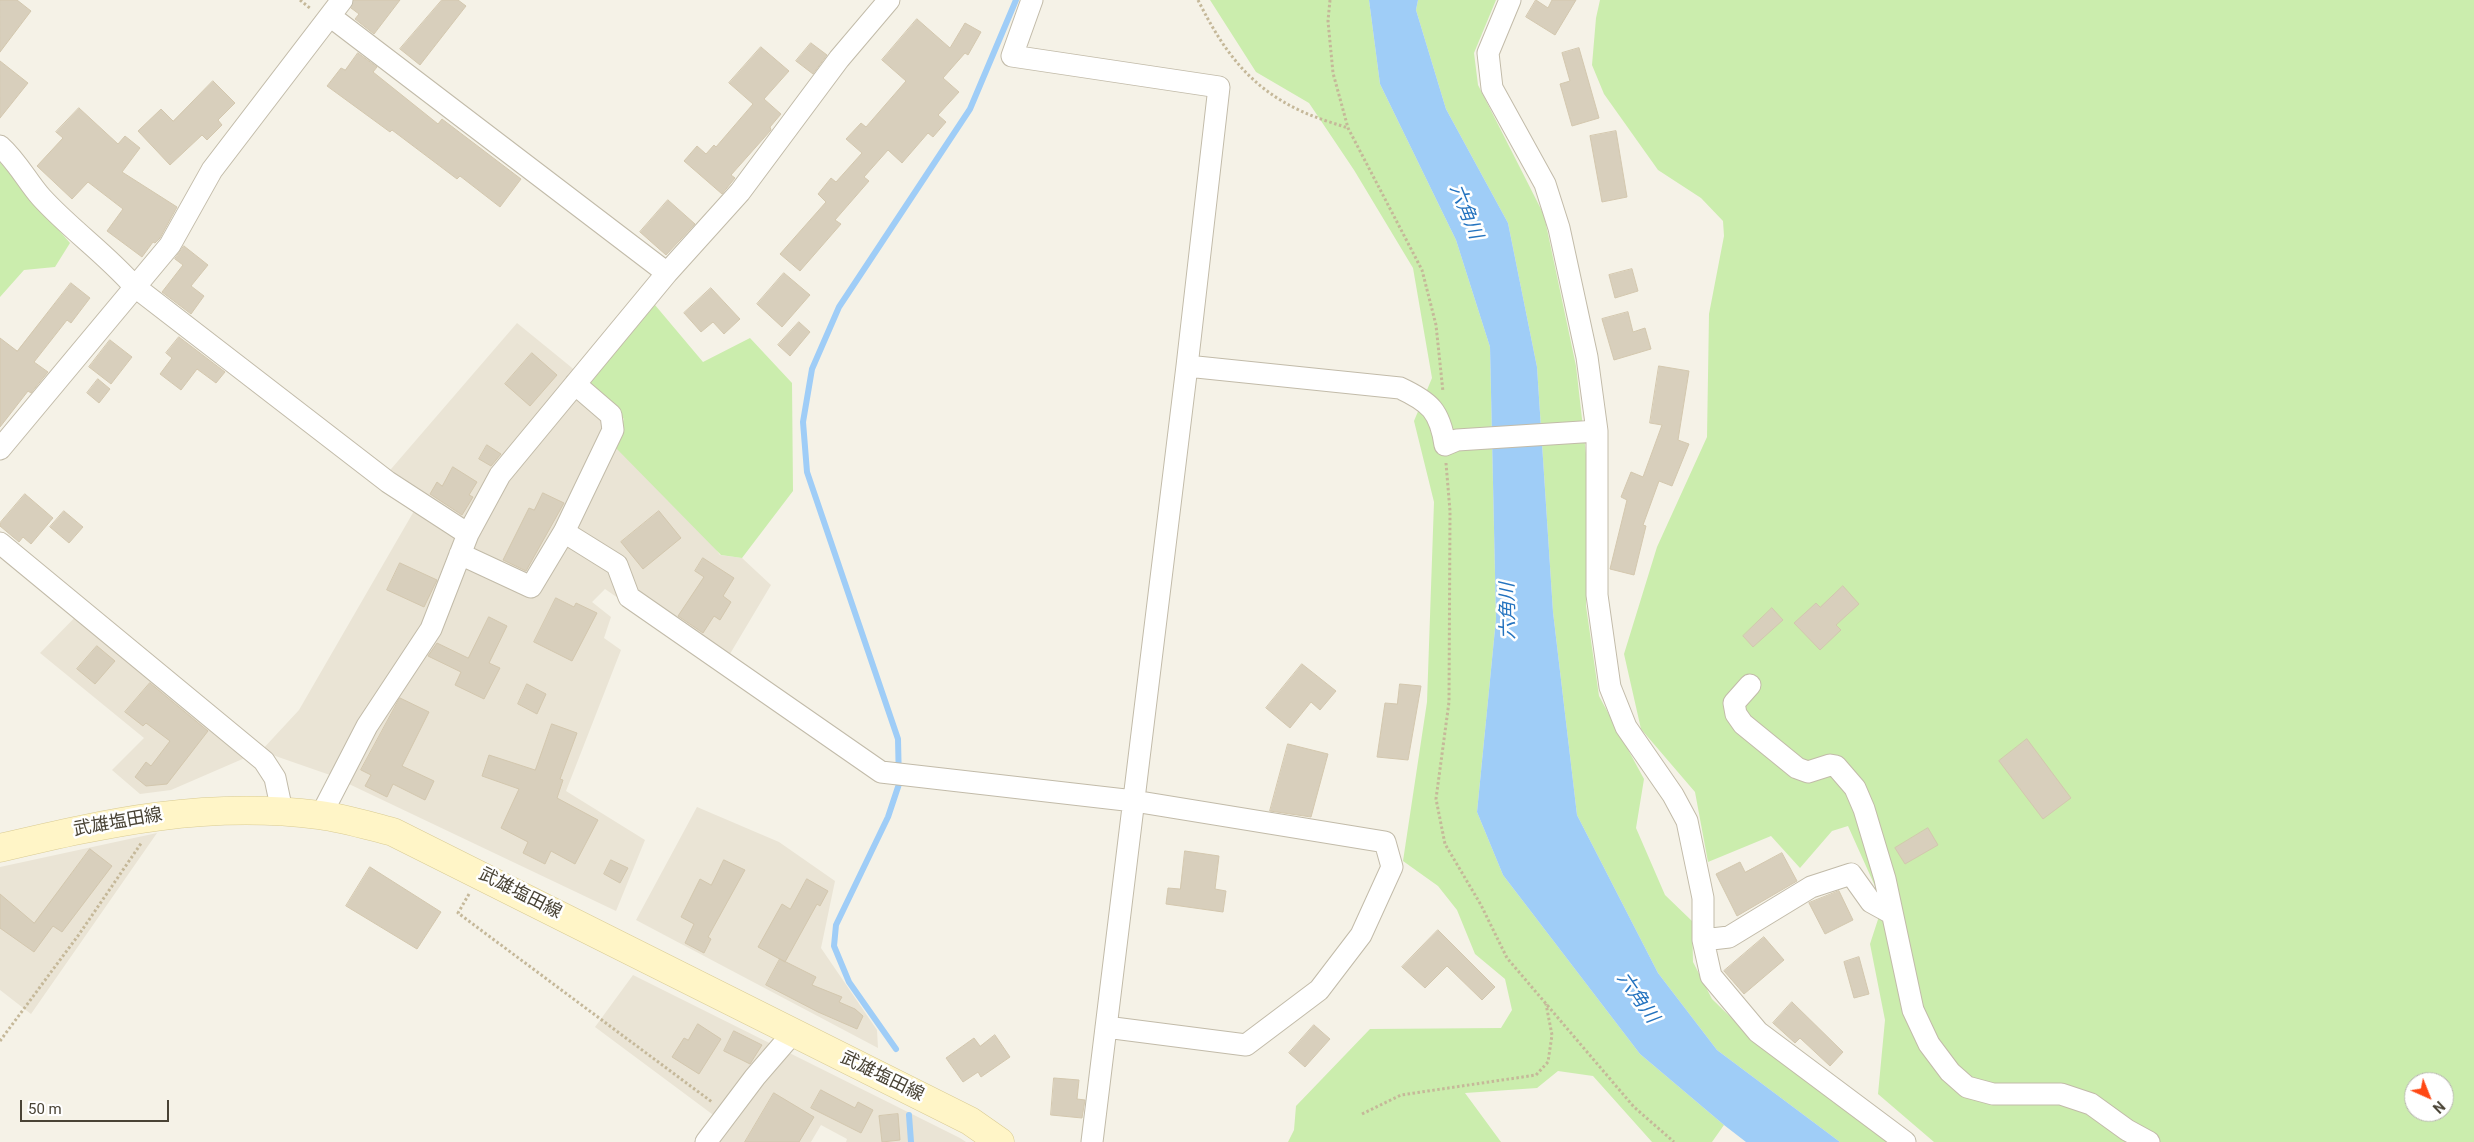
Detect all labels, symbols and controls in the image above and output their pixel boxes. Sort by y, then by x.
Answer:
water label: 六角川 [1444,181,1486,243]
water label: 六角川 [1497,582,1521,640]
street label: 武雄塩田線 [72,805,164,841]
street label: 武雄塩田線 [475,864,565,924]
water label: 六角川 [1611,968,1663,1028]
street label: 武雄塩田線 [837,1048,927,1106]
north arrow [2404,1072,2454,1122]
scale bar [22,1090,171,1122]
text: N [2430,1098,2448,1116]
text: 50 m [28,1100,62,1118]

